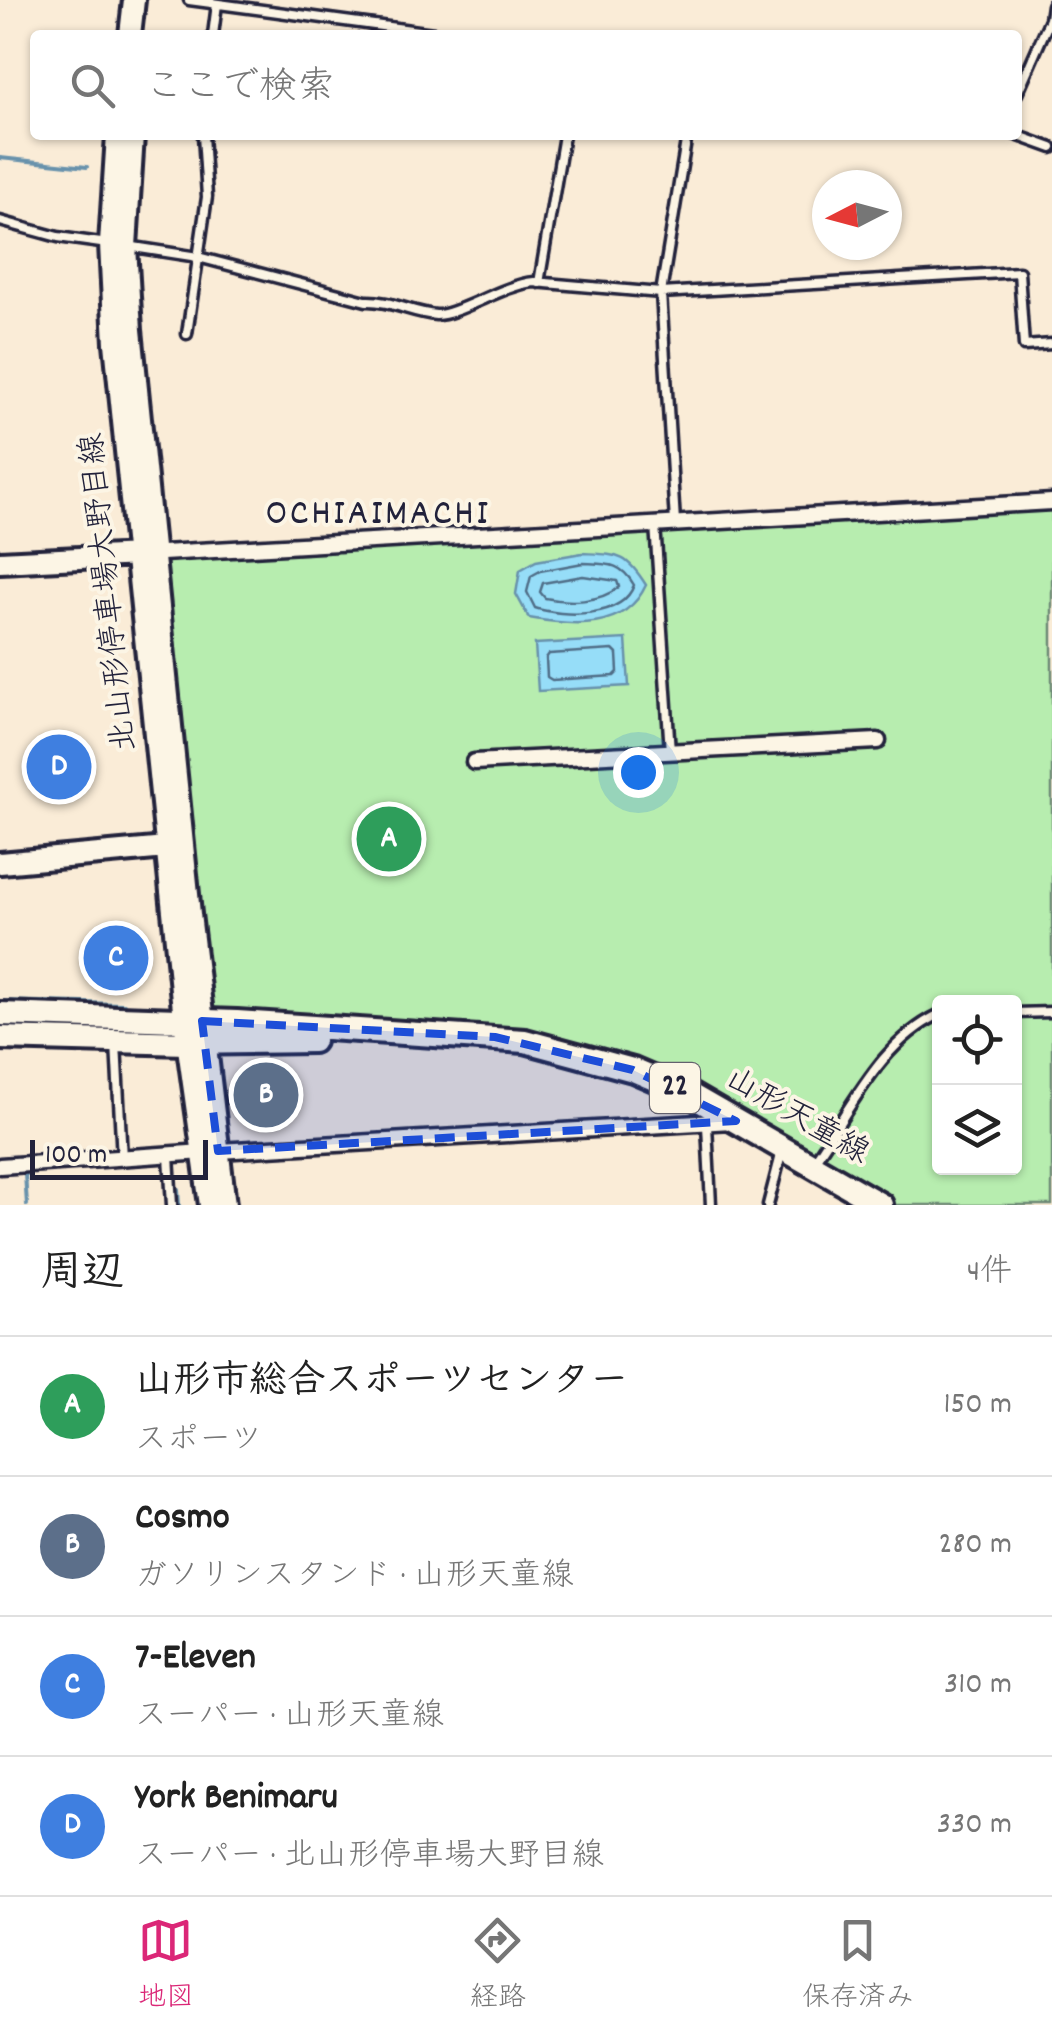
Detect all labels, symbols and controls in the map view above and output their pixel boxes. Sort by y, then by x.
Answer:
search box [30,30,1022,140]
icon: search [65,58,120,113]
text: ここで検索 [145,62,335,117]
north arrow [812,170,902,260]
street label: 北山形停車場大野目線 [71,430,151,754]
district label: OCHIAIMACHI [266,488,490,543]
pin: D [27,730,92,804]
your location [613,747,664,798]
pin: A [356,802,422,876]
pin: C [84,920,148,996]
map controls [932,995,1022,1175]
button: locate [932,995,1022,1085]
pin: B [234,1058,298,1132]
street label: 山形天童線 [715,1058,877,1178]
road number: 22 [650,1063,700,1113]
button: layers [932,1085,1022,1175]
scale bar [30,1135,208,1180]
text: 100 m [45,1137,107,1177]
text: 周辺 [40,1246,124,1306]
text: 4件 [967,1251,1012,1297]
text: 山形市総合スポーツセンター [135,1356,628,1411]
text: A [64,1383,81,1429]
text: 150 m [943,1383,1012,1429]
text: スポーツ [135,1419,262,1465]
text: Cosmo [135,1492,230,1547]
text: B [65,1523,80,1569]
text: 280 m [938,1523,1012,1569]
text: ガソリンスタンド · 山形天童線 [135,1555,574,1601]
text: 7-Eleven [135,1632,256,1687]
text: C [65,1663,80,1709]
text: 310 m [944,1663,1012,1709]
text: スーパー · 山形天童線 [135,1695,444,1741]
text: York Benimaru [135,1772,338,1827]
text: D [64,1803,81,1849]
text: 330 m [937,1803,1012,1849]
text: スーパー · 北山形停車場大野目線 [135,1835,604,1881]
tab: 地図 [138,1913,194,2020]
tab: 経路 [470,1913,526,2020]
tab: 保存済み [802,1913,914,2020]

